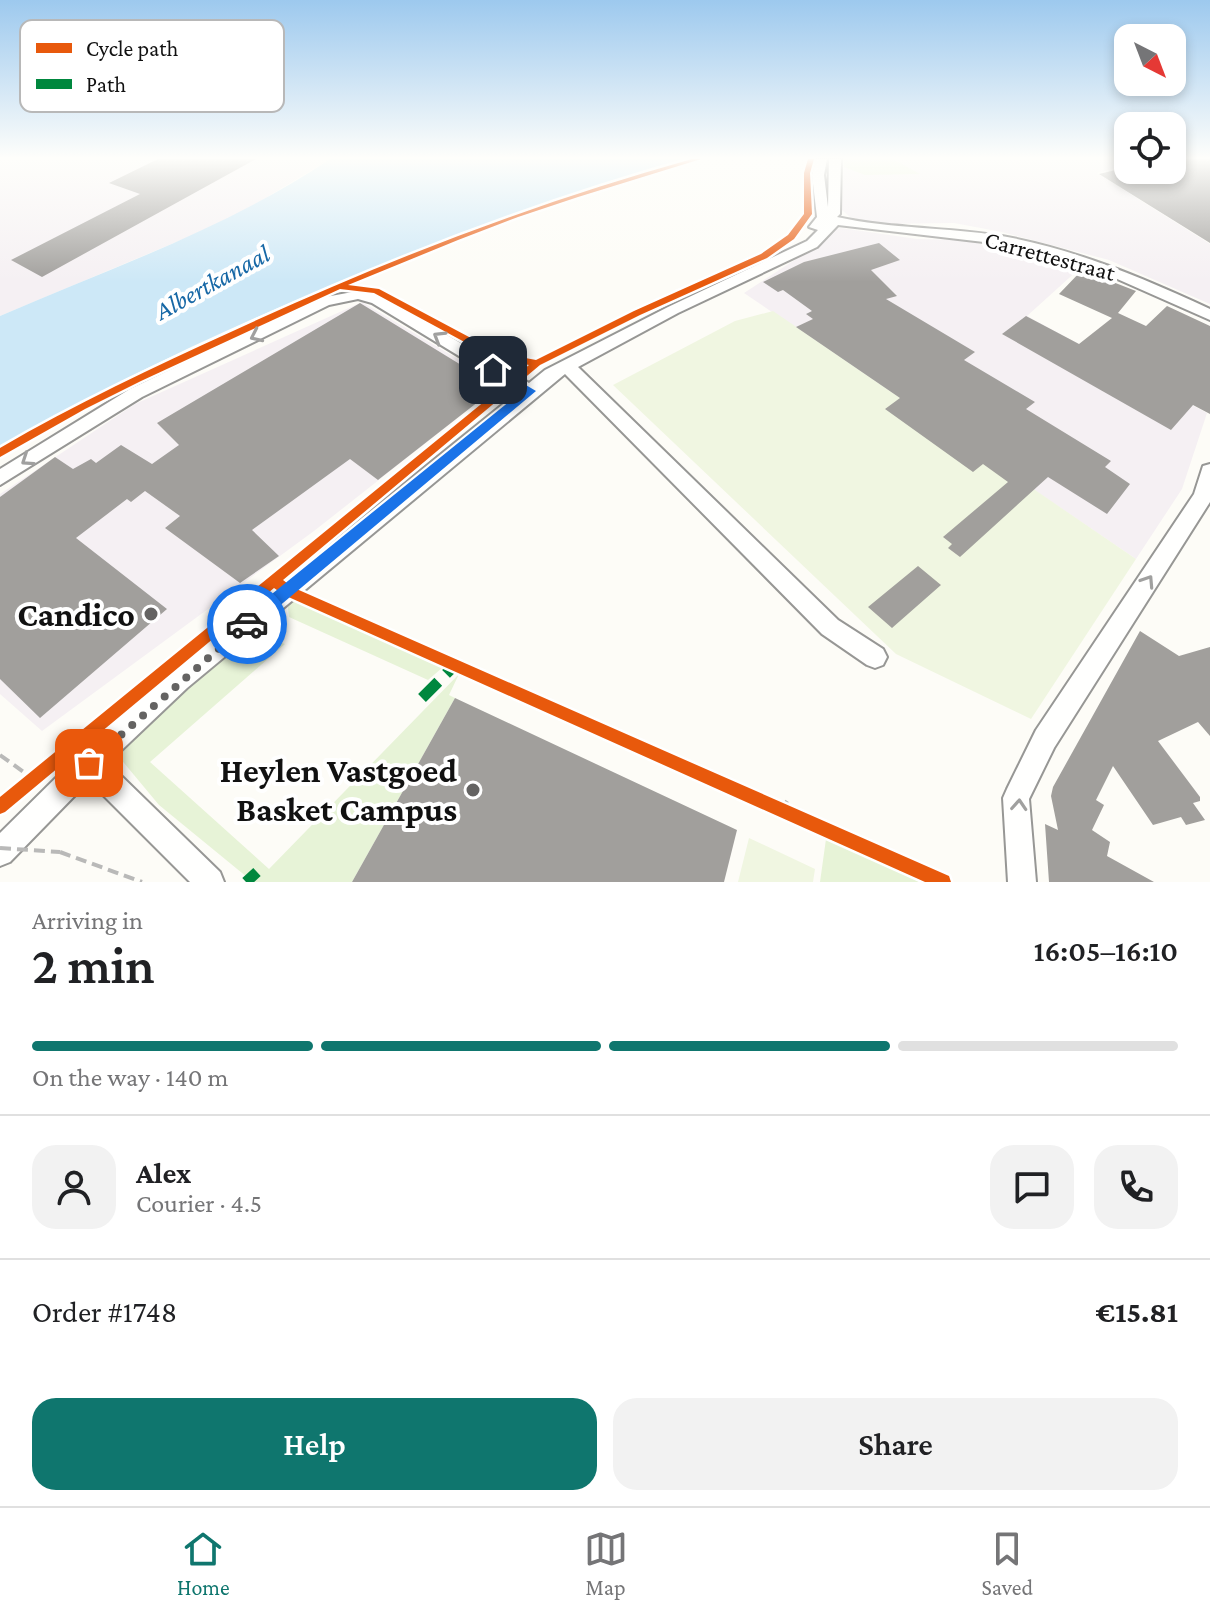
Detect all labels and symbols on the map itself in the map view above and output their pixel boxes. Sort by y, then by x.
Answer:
legend [20,20,284,112]
north arrow [1114,24,1186,96]
text: Cycle path [86,36,178,61]
text: Path [86,72,126,97]
street label: Carrettestraat [982,225,1119,286]
water label: Albertkanaal [148,239,275,327]
one-way arrow [249,326,264,342]
one-way arrow [433,331,448,347]
pin [459,336,527,404]
one-way arrow [22,450,36,465]
one-way arrow [1138,575,1153,590]
courier [207,584,287,664]
place label: Candico [17,596,135,633]
marker: Candico [142,605,160,623]
pin [55,729,123,797]
place label: Heylen Vastgoed Basket Campus [220,752,457,828]
marker: Heylen Vastgoed Basket Campus [464,781,482,799]
one-way arrow [1010,798,1027,811]

